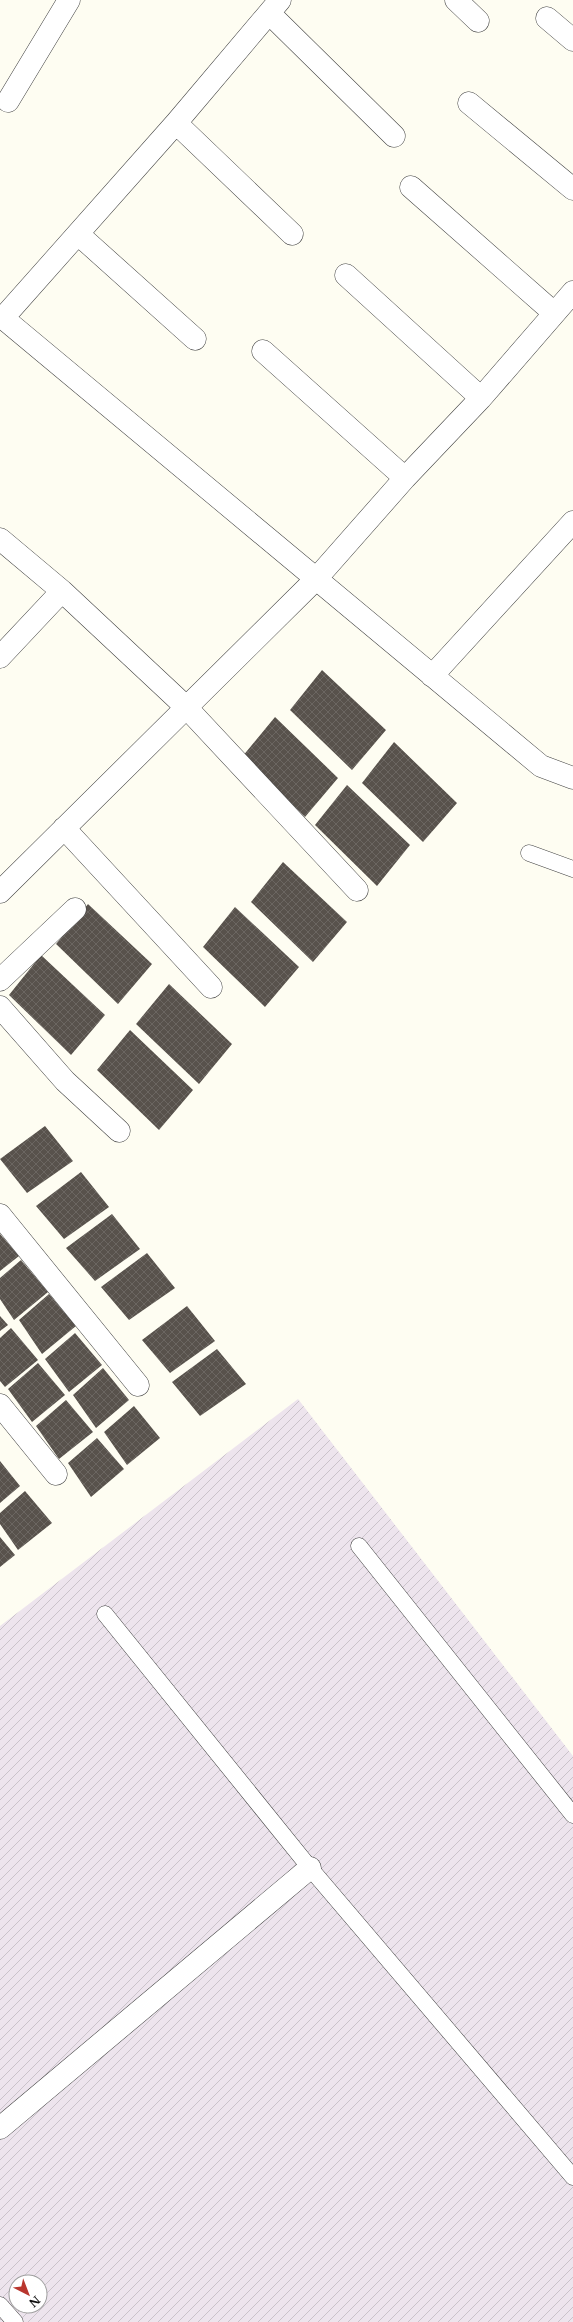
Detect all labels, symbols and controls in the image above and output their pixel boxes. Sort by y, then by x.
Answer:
north arrow [8,2274,48,2314]
text: N [26,2293,43,2311]

